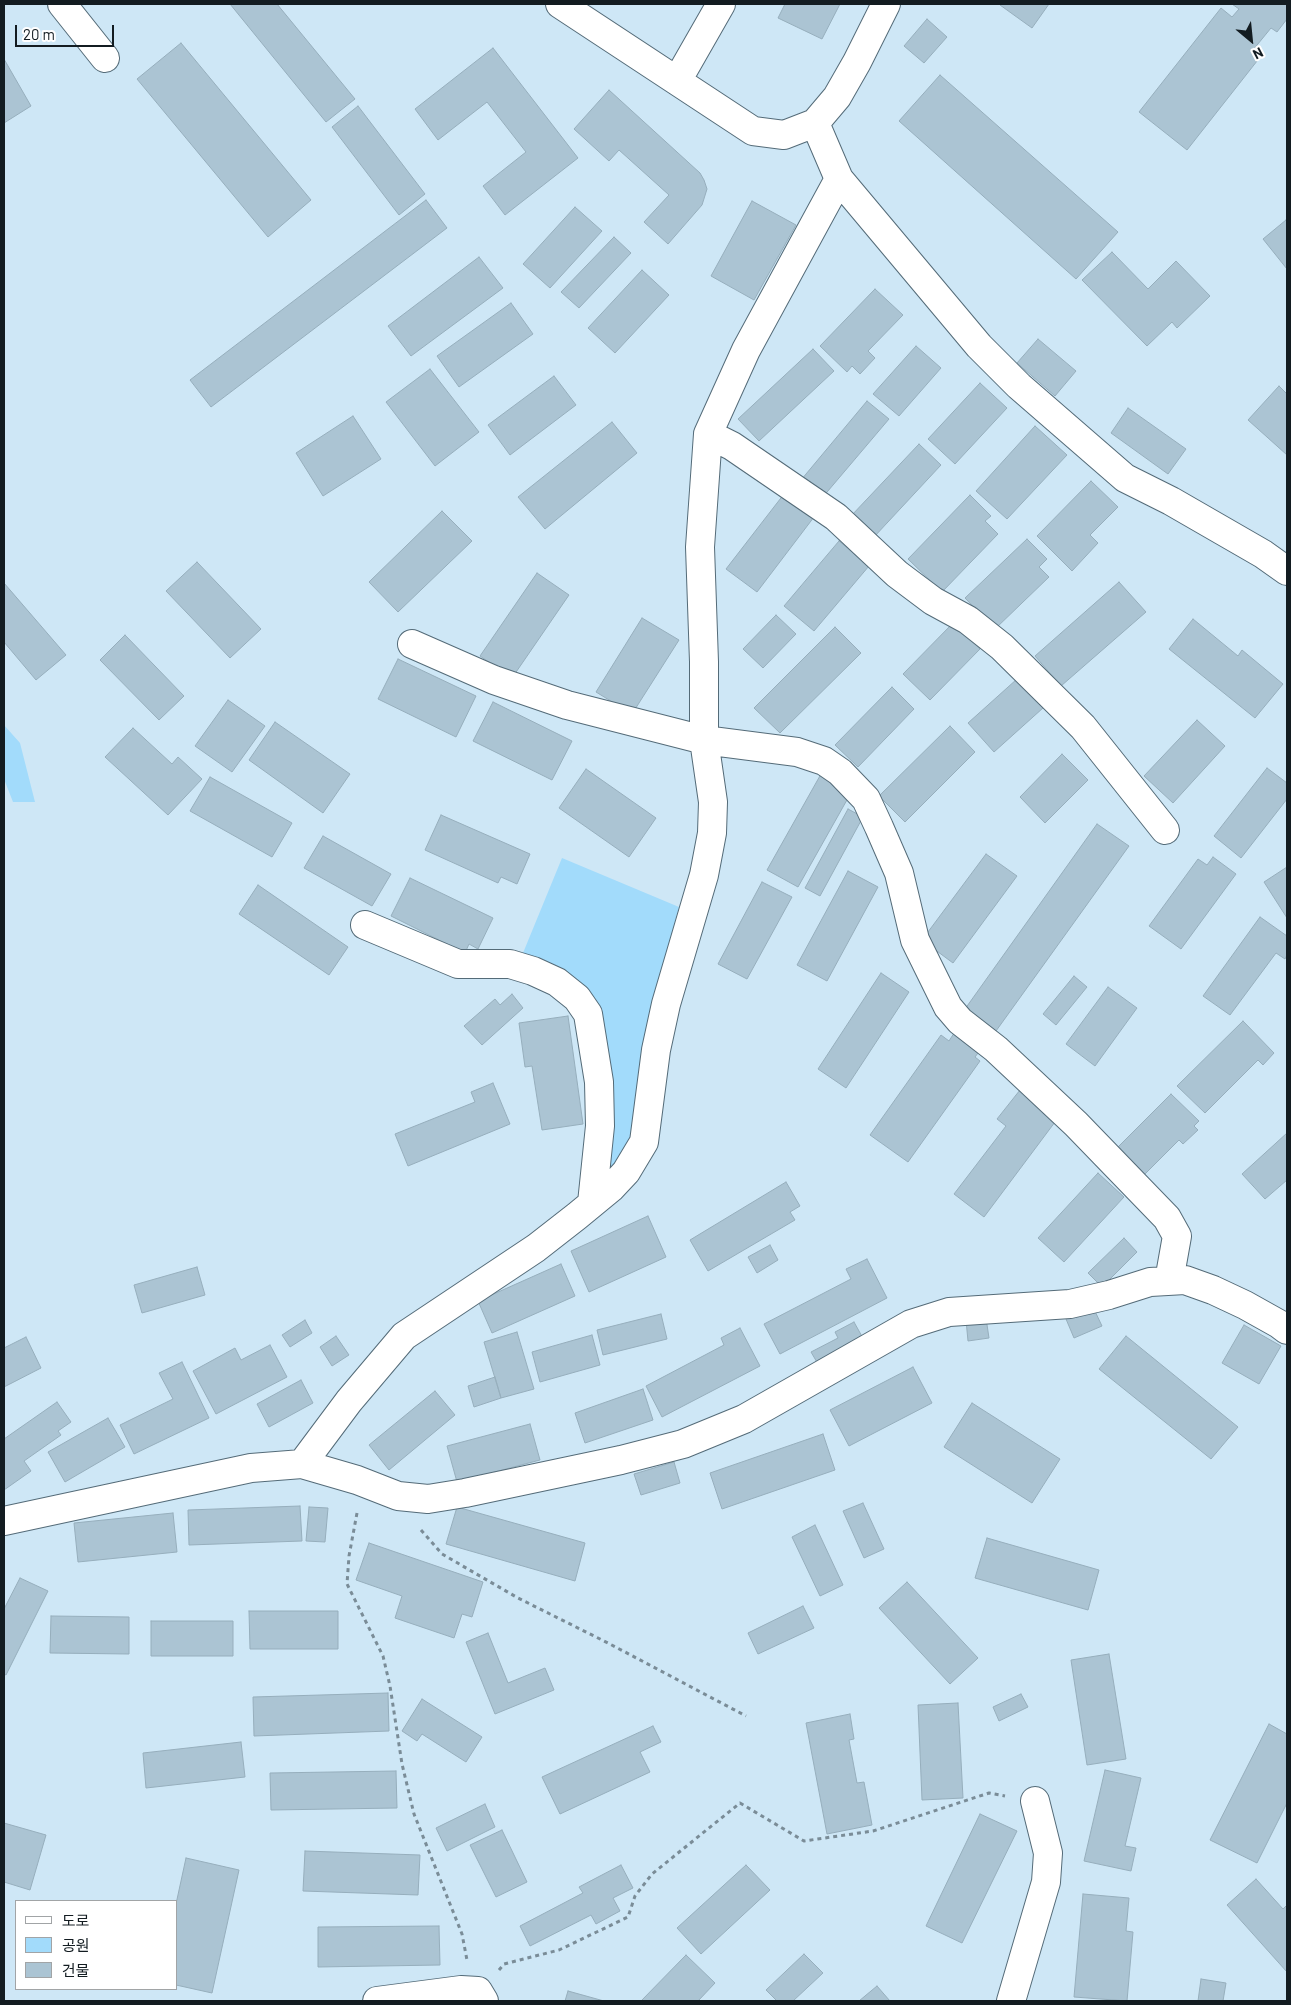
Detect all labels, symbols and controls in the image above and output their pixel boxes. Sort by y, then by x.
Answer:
scale bar [18,15,116,47]
north arrow [1226,15,1276,65]
text: 20 m [23,25,55,43]
text: N [1250,44,1266,63]
legend [15,1900,178,1990]
text: 도로 [62,1911,90,1929]
text: 공원 [62,1936,90,1954]
text: 건물 [62,1961,90,1979]

